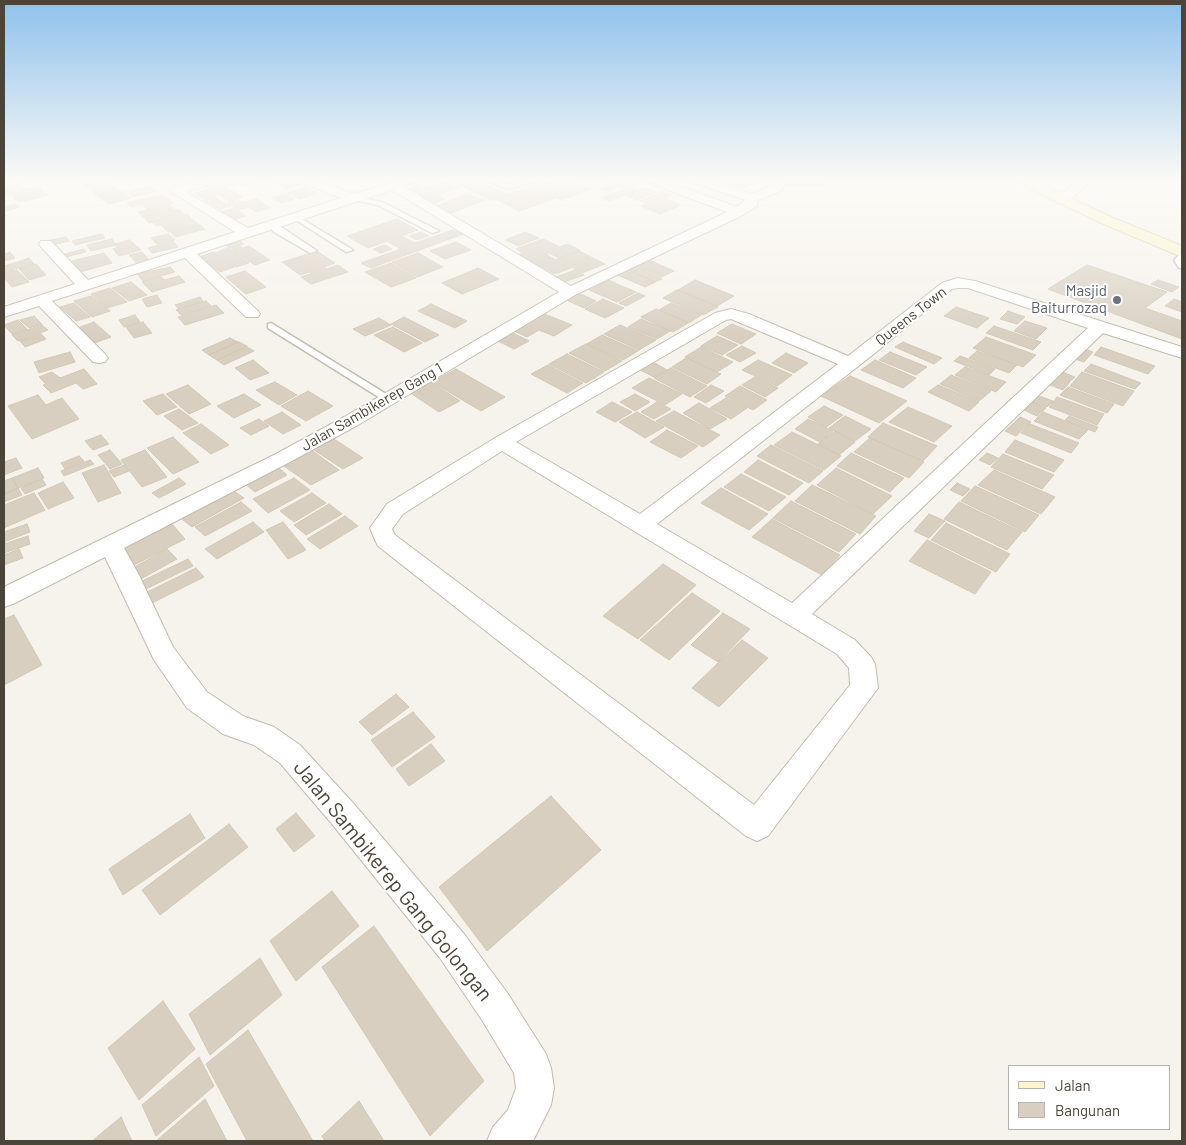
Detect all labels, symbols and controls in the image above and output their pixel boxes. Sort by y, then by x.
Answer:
place label: Masjid Baiturrozaq [1031,282,1107,317]
street label: Queens Town [872,283,950,349]
marker: Masjid Baiturrozaq [1111,294,1123,306]
street label: Jalan Sambikerep Gang 1 [298,359,446,455]
street label: Jalan Sambikerep Gang Golongan [288,756,498,1006]
legend [1008,1065,1171,1130]
text: Jalan [1055,1076,1091,1094]
text: Bangunan [1055,1101,1120,1119]

